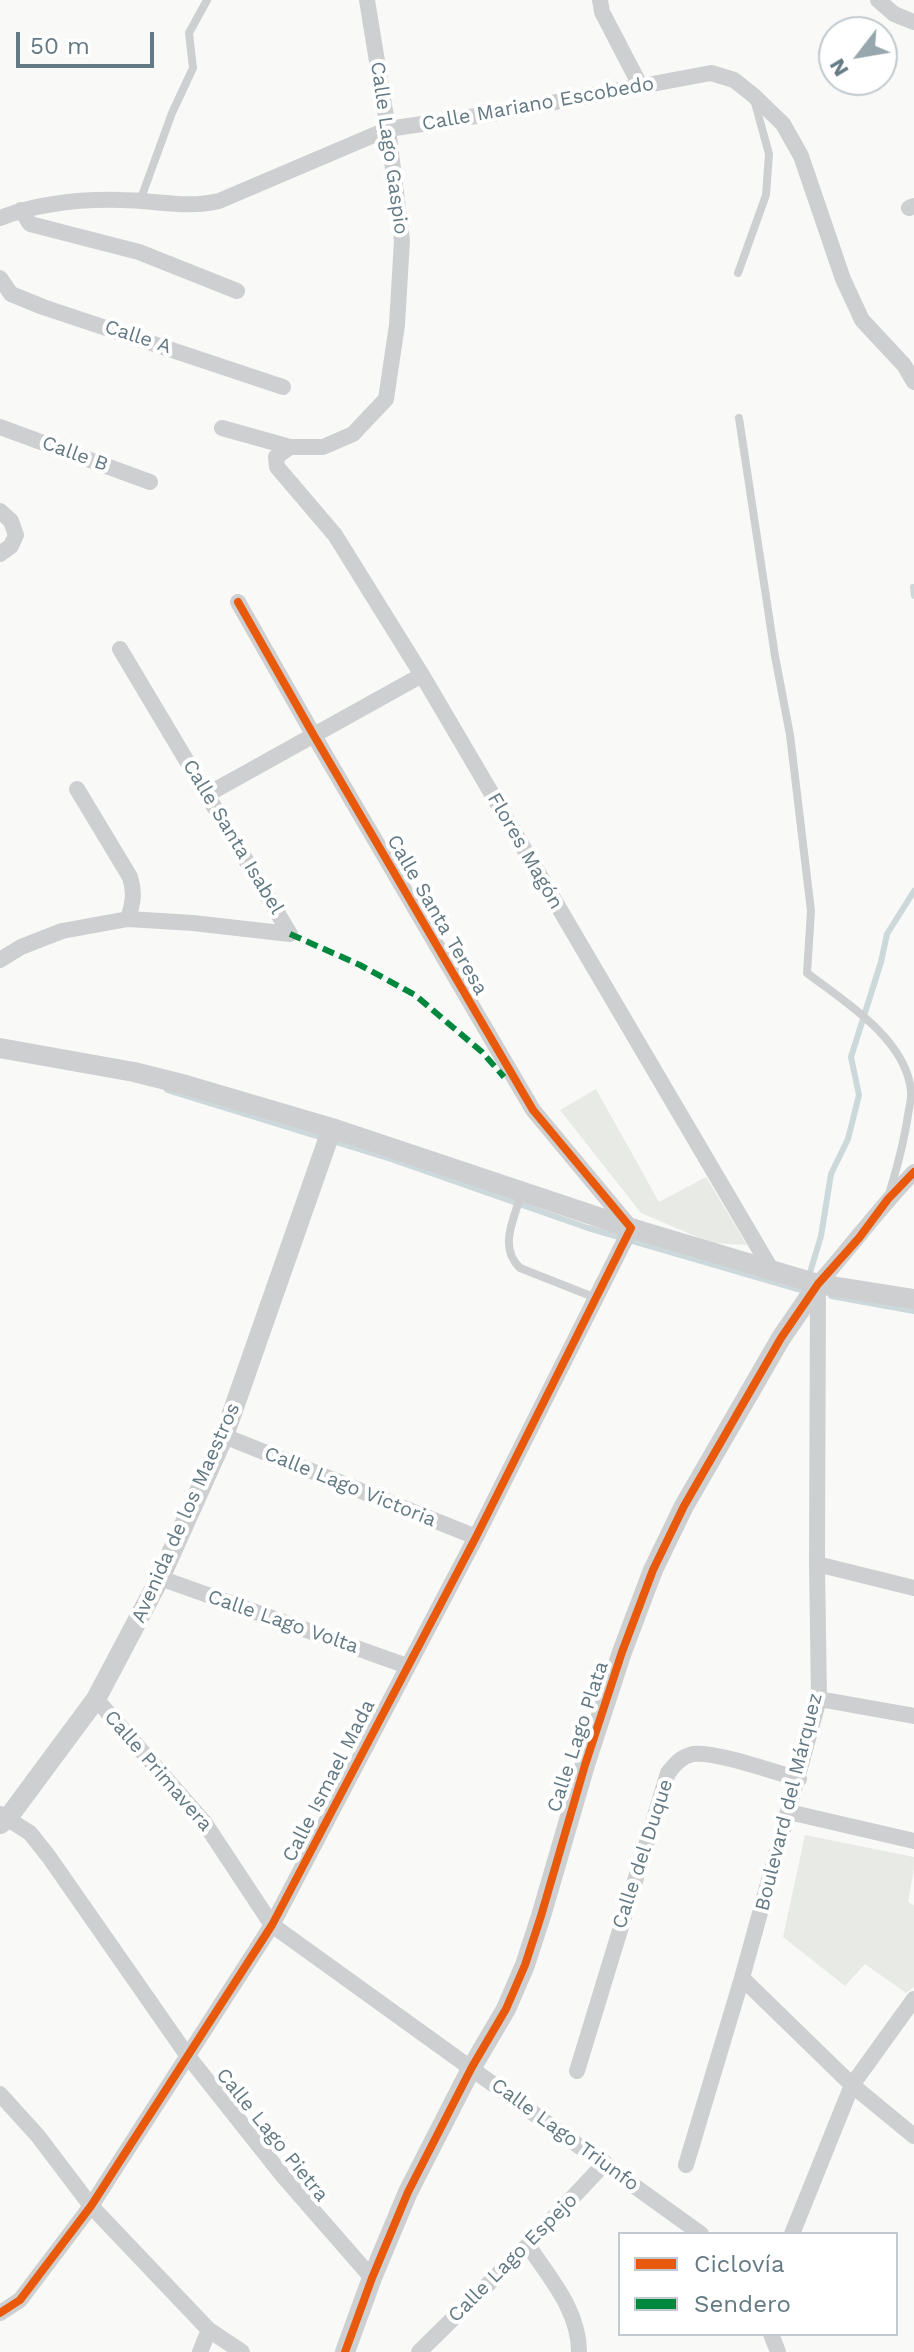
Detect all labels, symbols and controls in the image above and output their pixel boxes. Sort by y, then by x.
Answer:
scale bar [20,16,158,66]
north arrow [818,16,898,96]
text: 50 m [30,32,90,60]
text: N [824,54,854,81]
street label: Calle Lago Gaspio [365,60,413,236]
street label: Calle Mariano Escobedo [420,72,656,136]
street label: Calle A [102,315,174,359]
street label: Calle B [39,431,111,477]
street label: Calle Santa Isabel [177,755,289,919]
street label: Flores Magón [482,789,568,913]
street label: Calle Santa Teresa [381,831,493,999]
street label: Avenida de los Maestros [127,1399,245,1627]
street label: Calle Lago Victoria [261,1442,439,1532]
street label: Calle Lago Volta [204,1585,362,1659]
street label: Calle Lago Plata [542,1658,614,1816]
street label: Boulevard del Márquez [750,1691,828,1913]
street label: Calle Ismael Mada [278,1696,380,1866]
street label: Calle Primavera [99,1706,217,1836]
street label: Calle del Duque [608,1776,678,1932]
street label: Calle Lago Pietra [211,2063,333,2207]
street label: Calle Lago Triunfo [486,2073,644,2197]
street label: Calle Lago Espejo [443,2188,583,2328]
legend [618,2232,898,2336]
text: Ciclovía [694,2250,784,2278]
text: Sendero [694,2290,791,2318]

